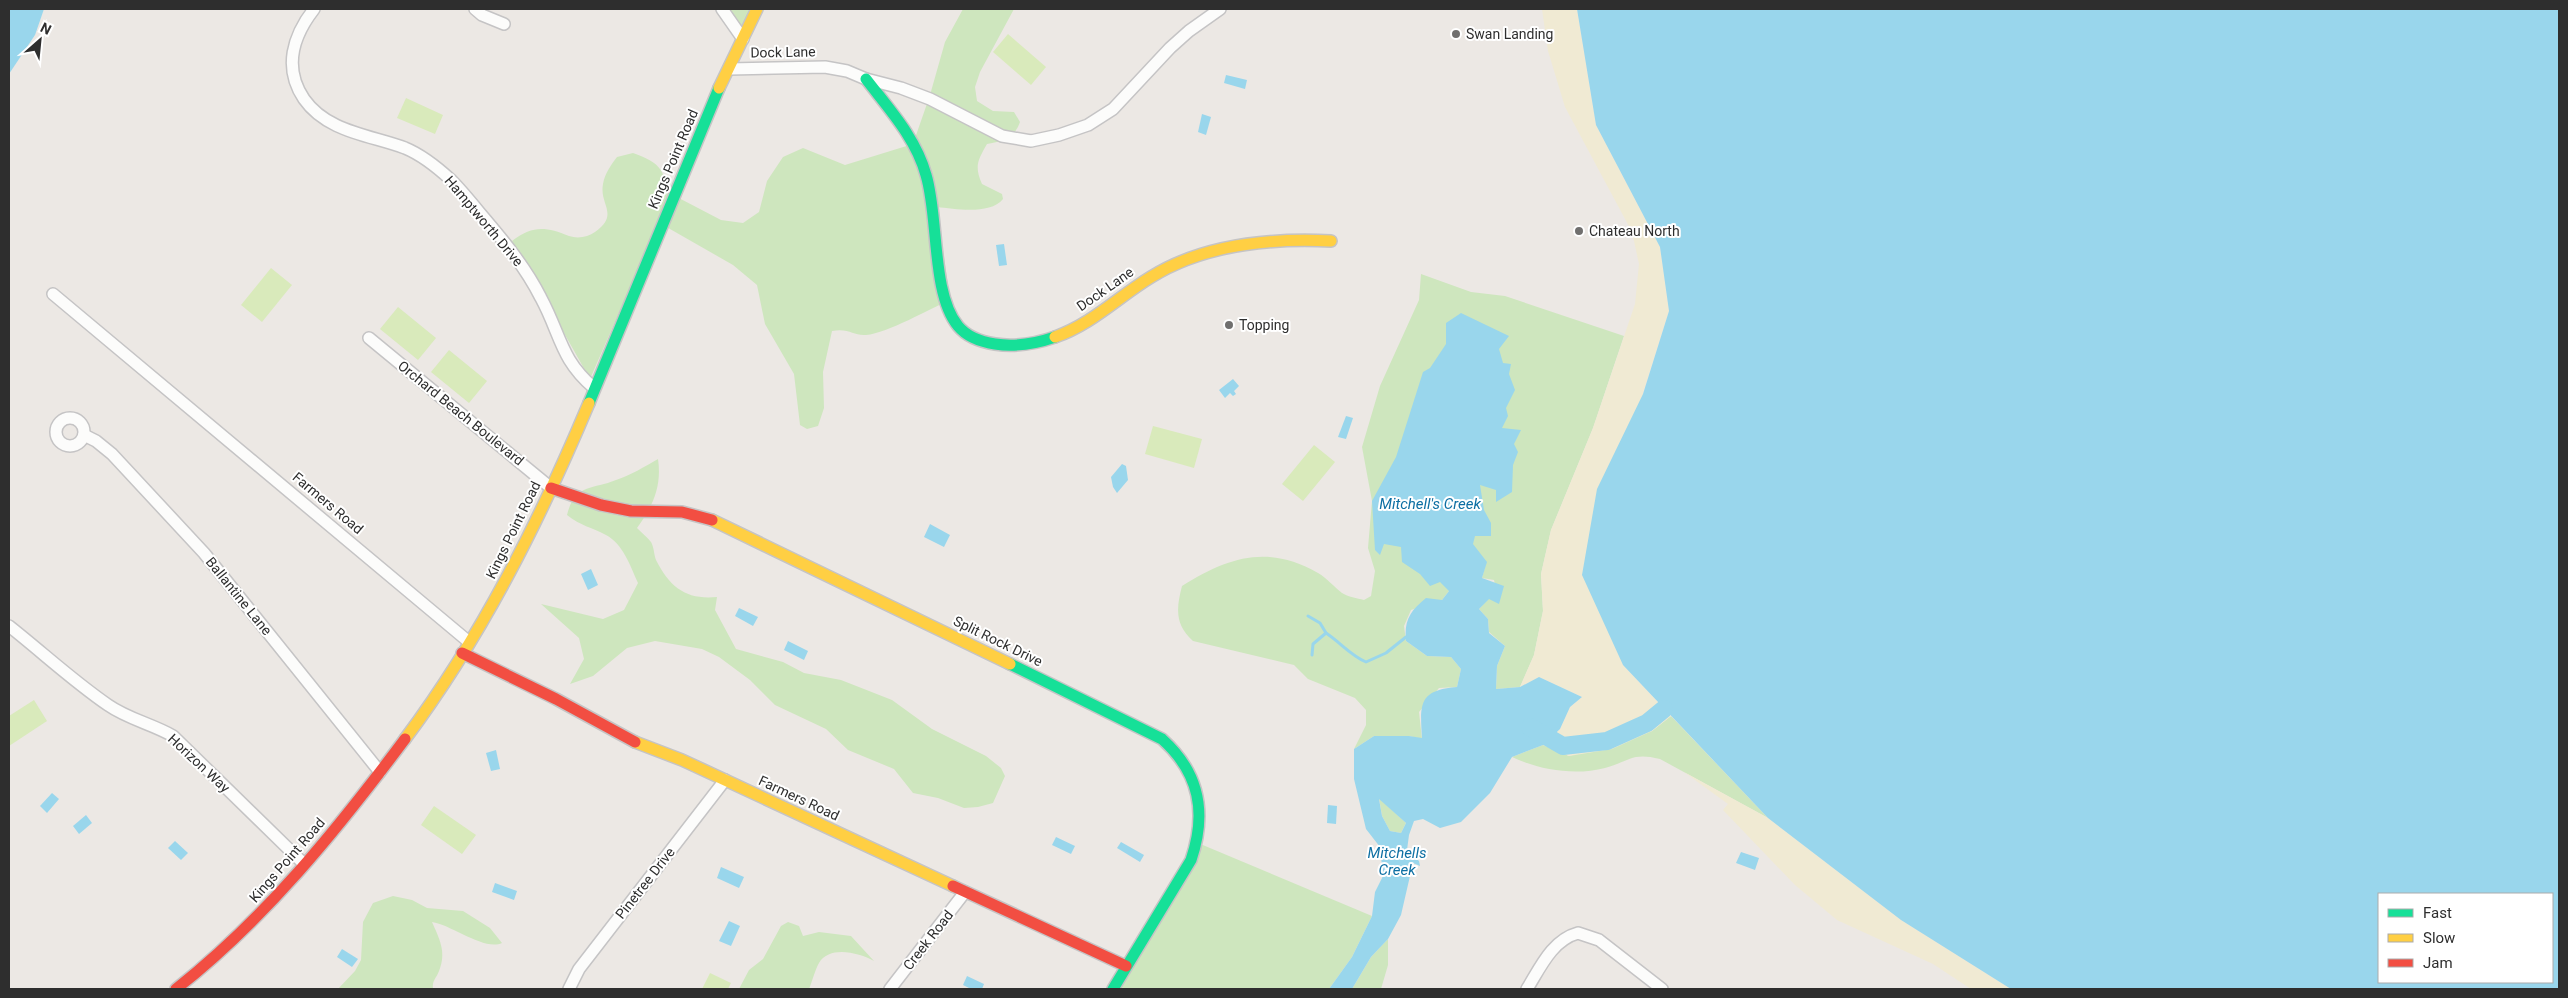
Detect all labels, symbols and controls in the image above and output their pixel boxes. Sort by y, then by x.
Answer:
north arrow [15,15,65,65]
text: N [38,19,54,38]
place label: Swan Landing [1466,26,1553,42]
marker: Swan Landing [1450,28,1462,40]
street label: Dock Lane [750,43,816,61]
street label: Kings Point Road [645,107,701,211]
street label: Hamptworth Drive [442,173,526,269]
place label: Chateau North [1589,223,1680,239]
marker: Chateau North [1573,225,1585,237]
street label: Dock Lane [1074,264,1136,314]
place label: Topping [1239,317,1289,333]
marker: Topping [1223,319,1235,331]
street label: Orchard Beach Boulevard [395,357,527,469]
street label: Farmers Road [289,469,367,537]
street label: Kings Point Road [482,479,544,581]
water label: Mitchell's Creek [1379,495,1481,513]
street label: Ballantine Lane [203,554,275,638]
street label: Split Rock Drive [951,613,1045,669]
street label: Horizon Way [165,730,233,796]
street label: Farmers Road [756,772,842,824]
street label: Kings Point Road [246,815,328,905]
street label: Pinetree Drive [612,844,678,922]
water label: Mitchells Creek [1368,844,1426,879]
legend [2378,893,2553,983]
text: Fast [2423,904,2452,922]
street label: Creek Road [900,907,956,973]
text: Slow [2423,929,2455,947]
text: Jam [2423,954,2453,972]

